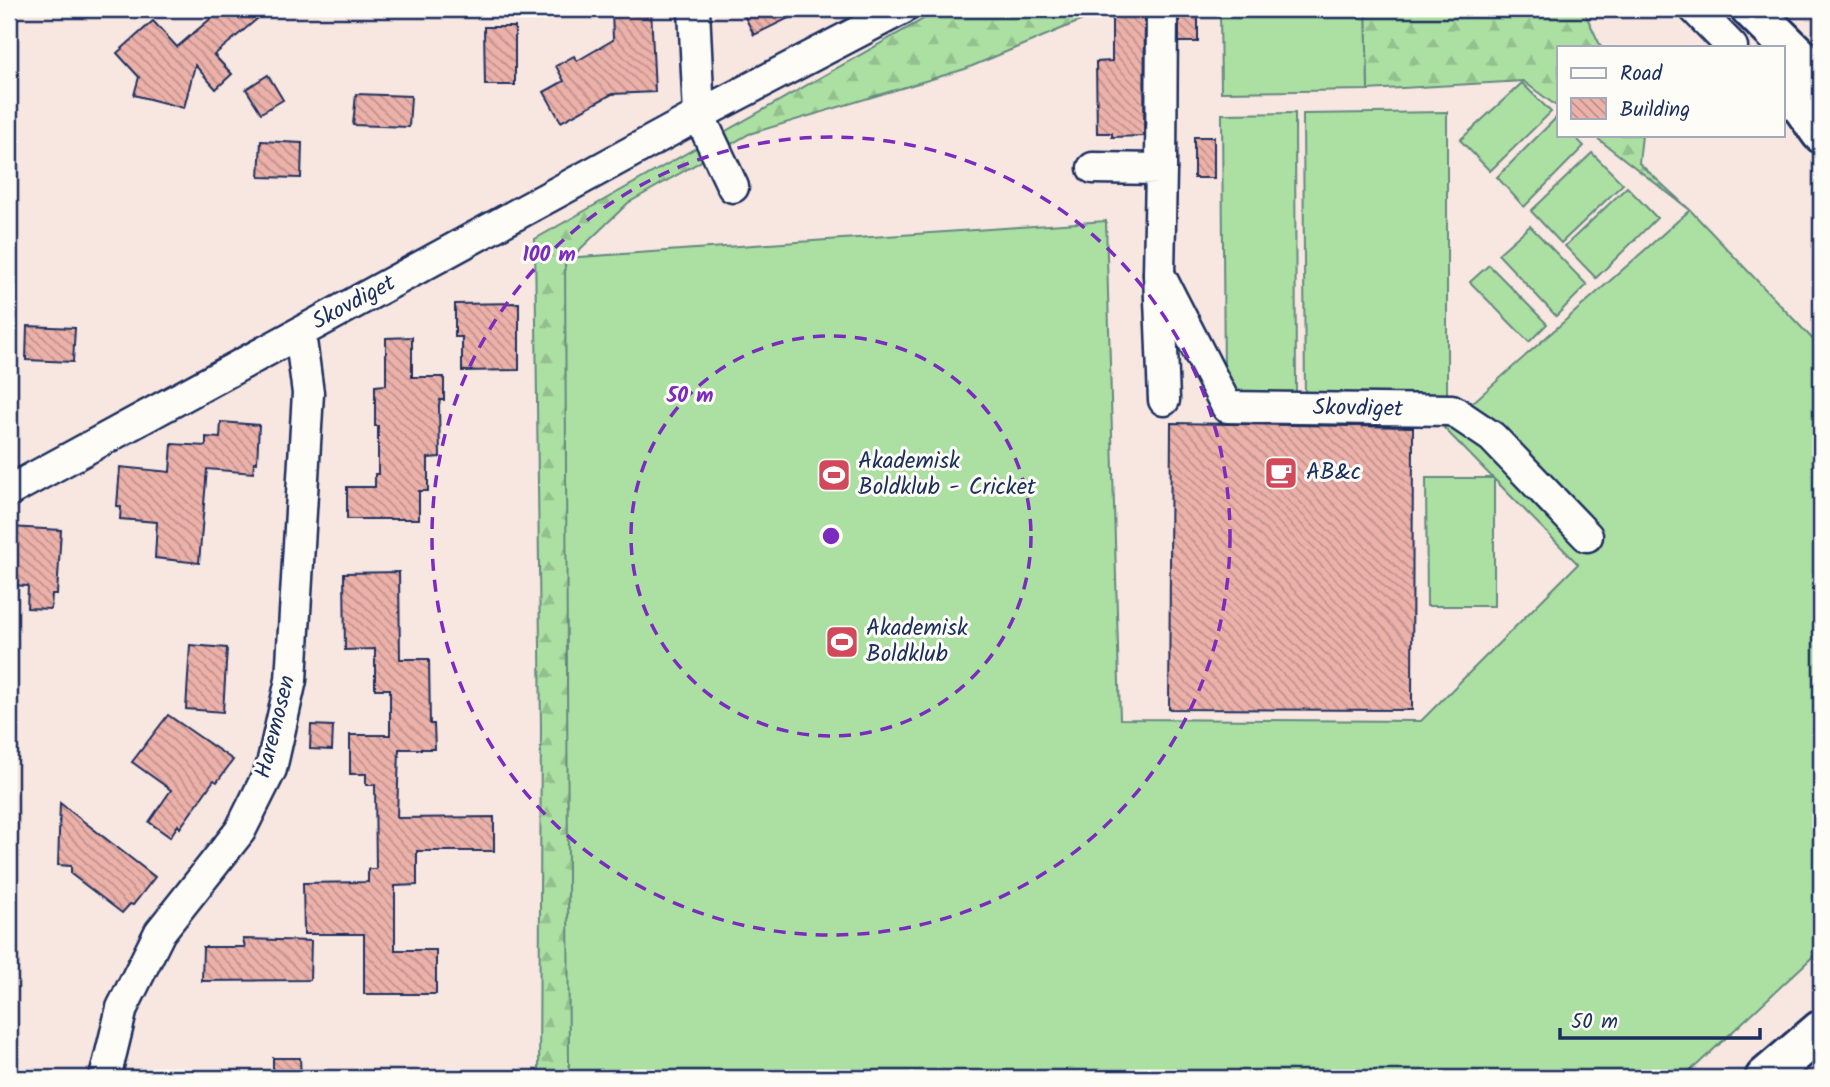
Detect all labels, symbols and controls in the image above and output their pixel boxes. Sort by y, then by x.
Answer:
legend [1557,46,1784,136]
text: Road [1620,58,1663,91]
text: Building [1620,94,1690,127]
text: 100 m [522,239,576,272]
street label: Skovdiget [306,265,403,340]
text: 50 m [666,380,713,413]
street label: Skovdiget [1313,390,1405,428]
place label: Akademisk Boldklub - Cricket [858,444,1037,506]
cafe icon: AB&c [1262,454,1300,492]
place label: AB&c [1306,455,1361,491]
sports icon: Akademisk Boldklub - Cricket [815,456,853,494]
centre of rings [819,524,843,548]
place label: Akademisk Boldklub [866,611,968,673]
sports icon: Akademisk Boldklub [823,623,861,661]
street label: Haremosen [246,672,306,782]
scale bar [1560,996,1760,1040]
text: 50 m [1571,1006,1618,1039]

